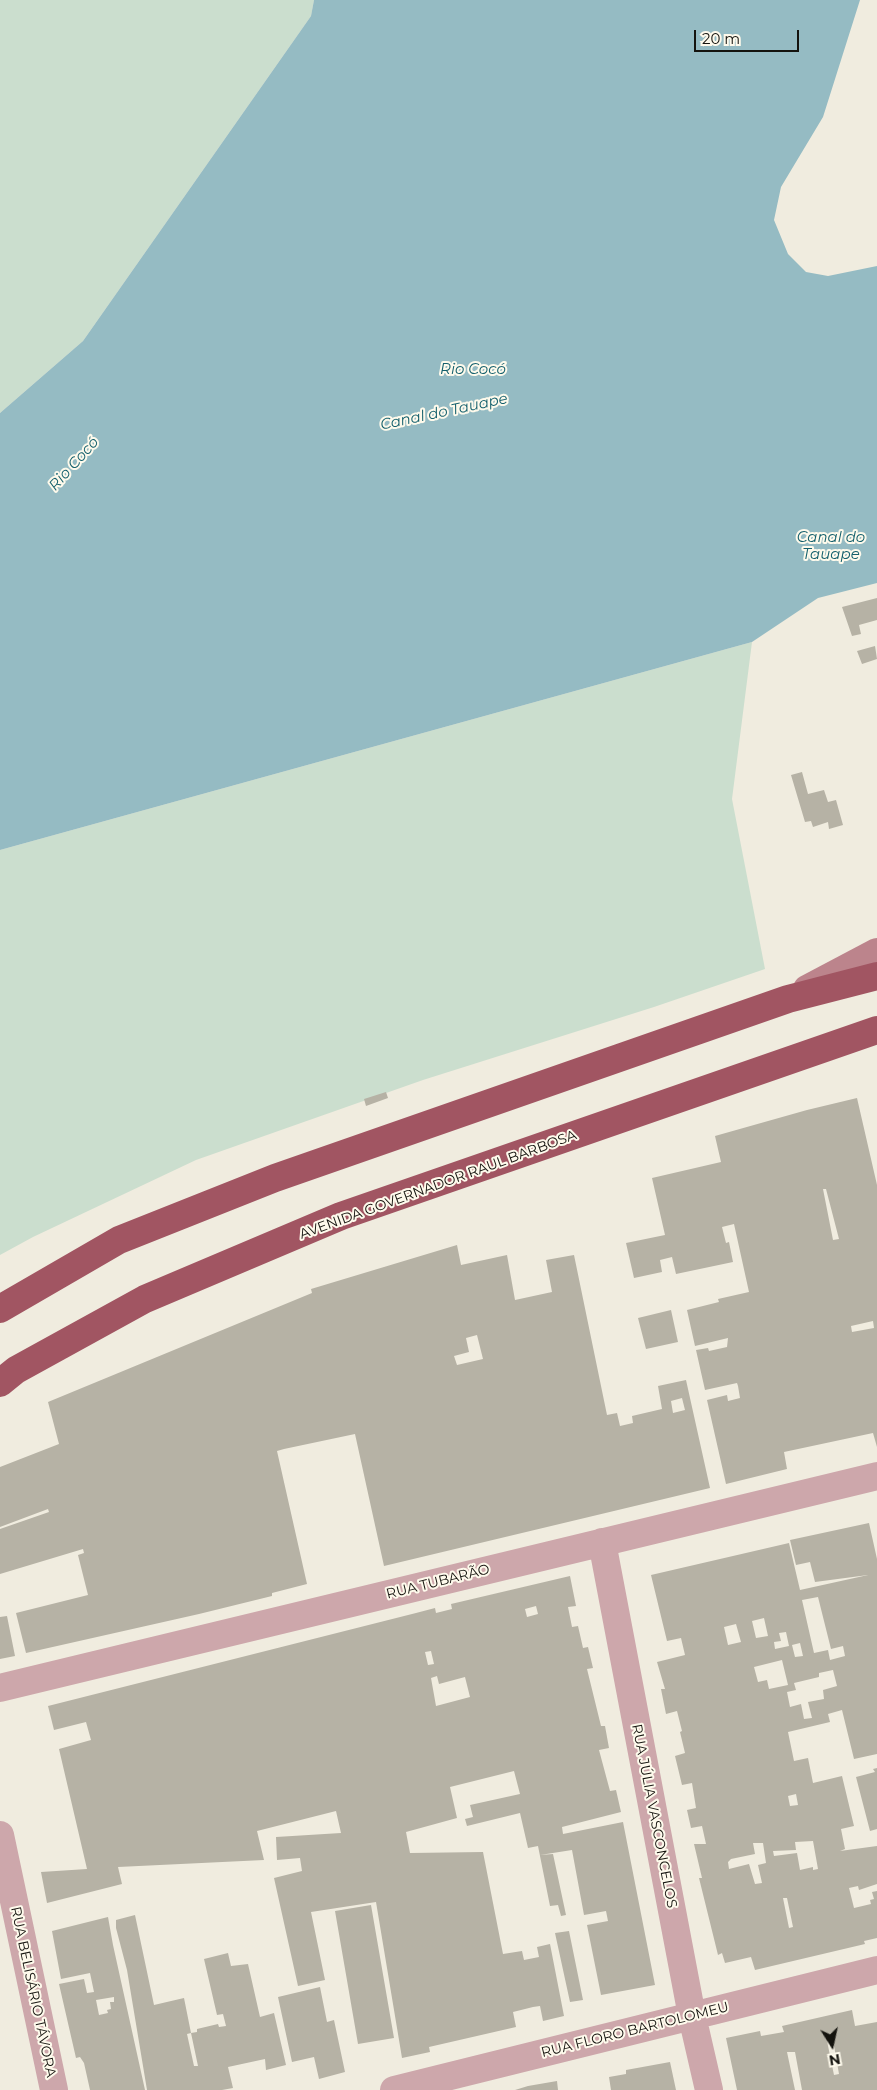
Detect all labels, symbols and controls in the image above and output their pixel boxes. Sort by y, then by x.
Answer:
scale bar [697,20,802,52]
text: 20 m [702,29,740,48]
water label: Rio Cocó [440,361,506,379]
water label: Canal do Tauape [379,390,509,434]
water label: Rio Cocó [45,434,103,494]
water label: Canal do Tauape [797,529,865,564]
street label: AVENIDA GOVERNADOR RAUL BARBOSA [297,1127,579,1243]
street label: RUA TUBARÃO [385,1561,491,1603]
street label: RUA JÚLIA VASCONCELOS [628,1723,680,1909]
street label: RUA BELISÁRIO TÁVORA [7,1905,59,2079]
street label: RUA FLORO BARTOLOMEU [539,1999,731,2061]
north arrow [807,2020,857,2070]
text: N [827,2050,842,2070]

